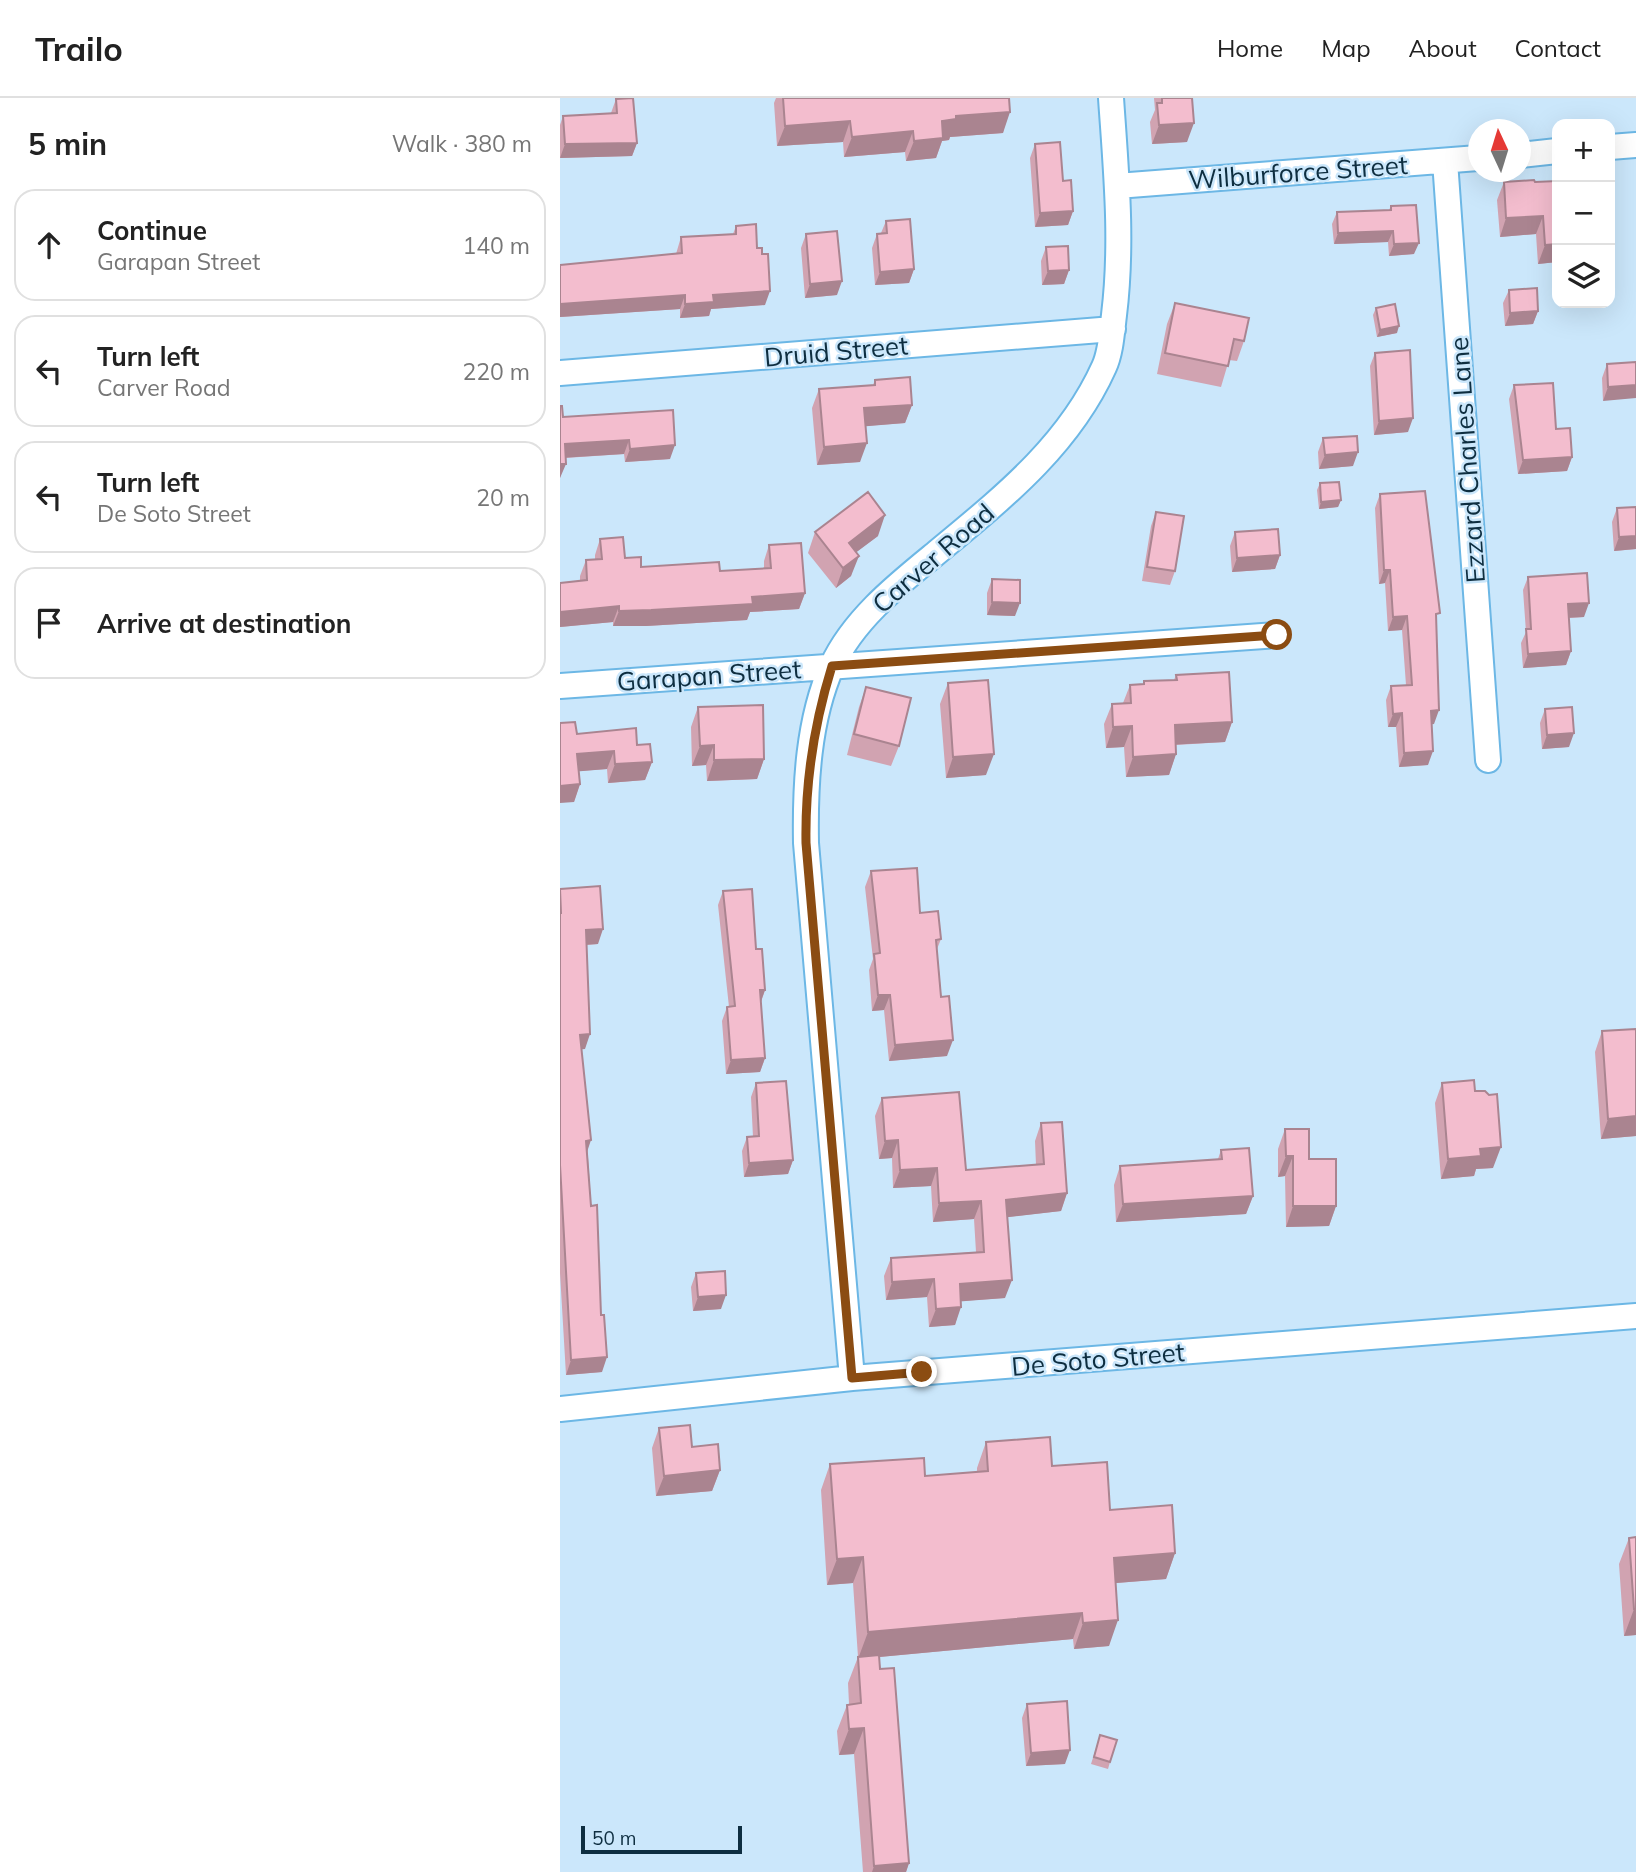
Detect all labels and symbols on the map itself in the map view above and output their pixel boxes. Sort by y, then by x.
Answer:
north arrow [1468,119,1531,182]
street label: Wilburforce Street [1187,148,1409,196]
street label: Druid Street [763,328,909,374]
street label: Ezzard Charles Lane [1442,336,1492,584]
street label: Carver Road [865,496,1001,620]
route start [1261,619,1292,650]
street label: Garapan Street [616,652,802,698]
street label: De Soto Street [1010,1335,1186,1383]
route end [906,1356,937,1387]
scale bar [581,1823,742,1855]

